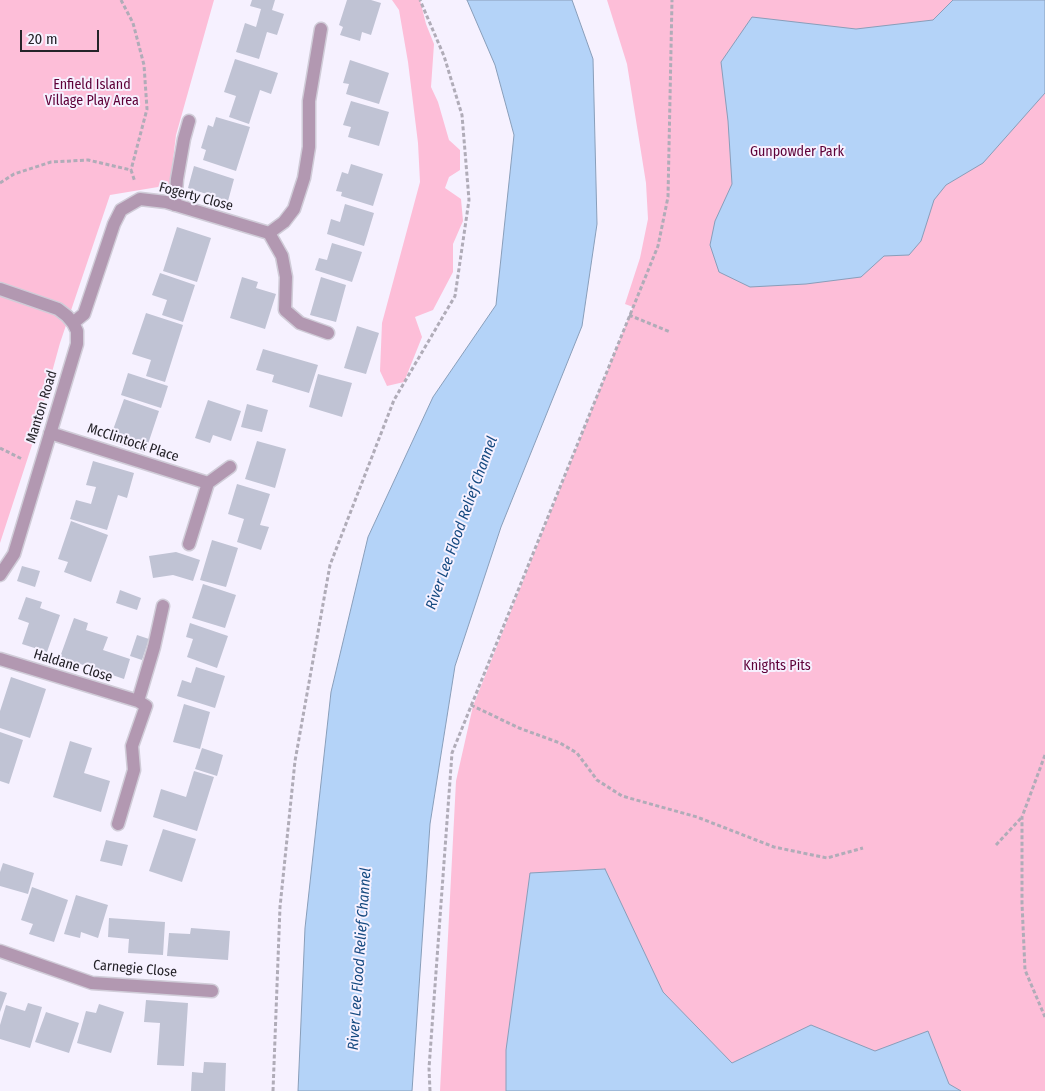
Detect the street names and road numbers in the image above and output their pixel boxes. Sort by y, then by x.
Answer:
street label: Fogerty Close [157,179,235,215]
street label: Manton Road [23,368,61,446]
street label: McClintock Place [85,420,181,466]
street label: Haldane Close [32,646,114,686]
street label: Carnegie Close [92,957,178,981]

